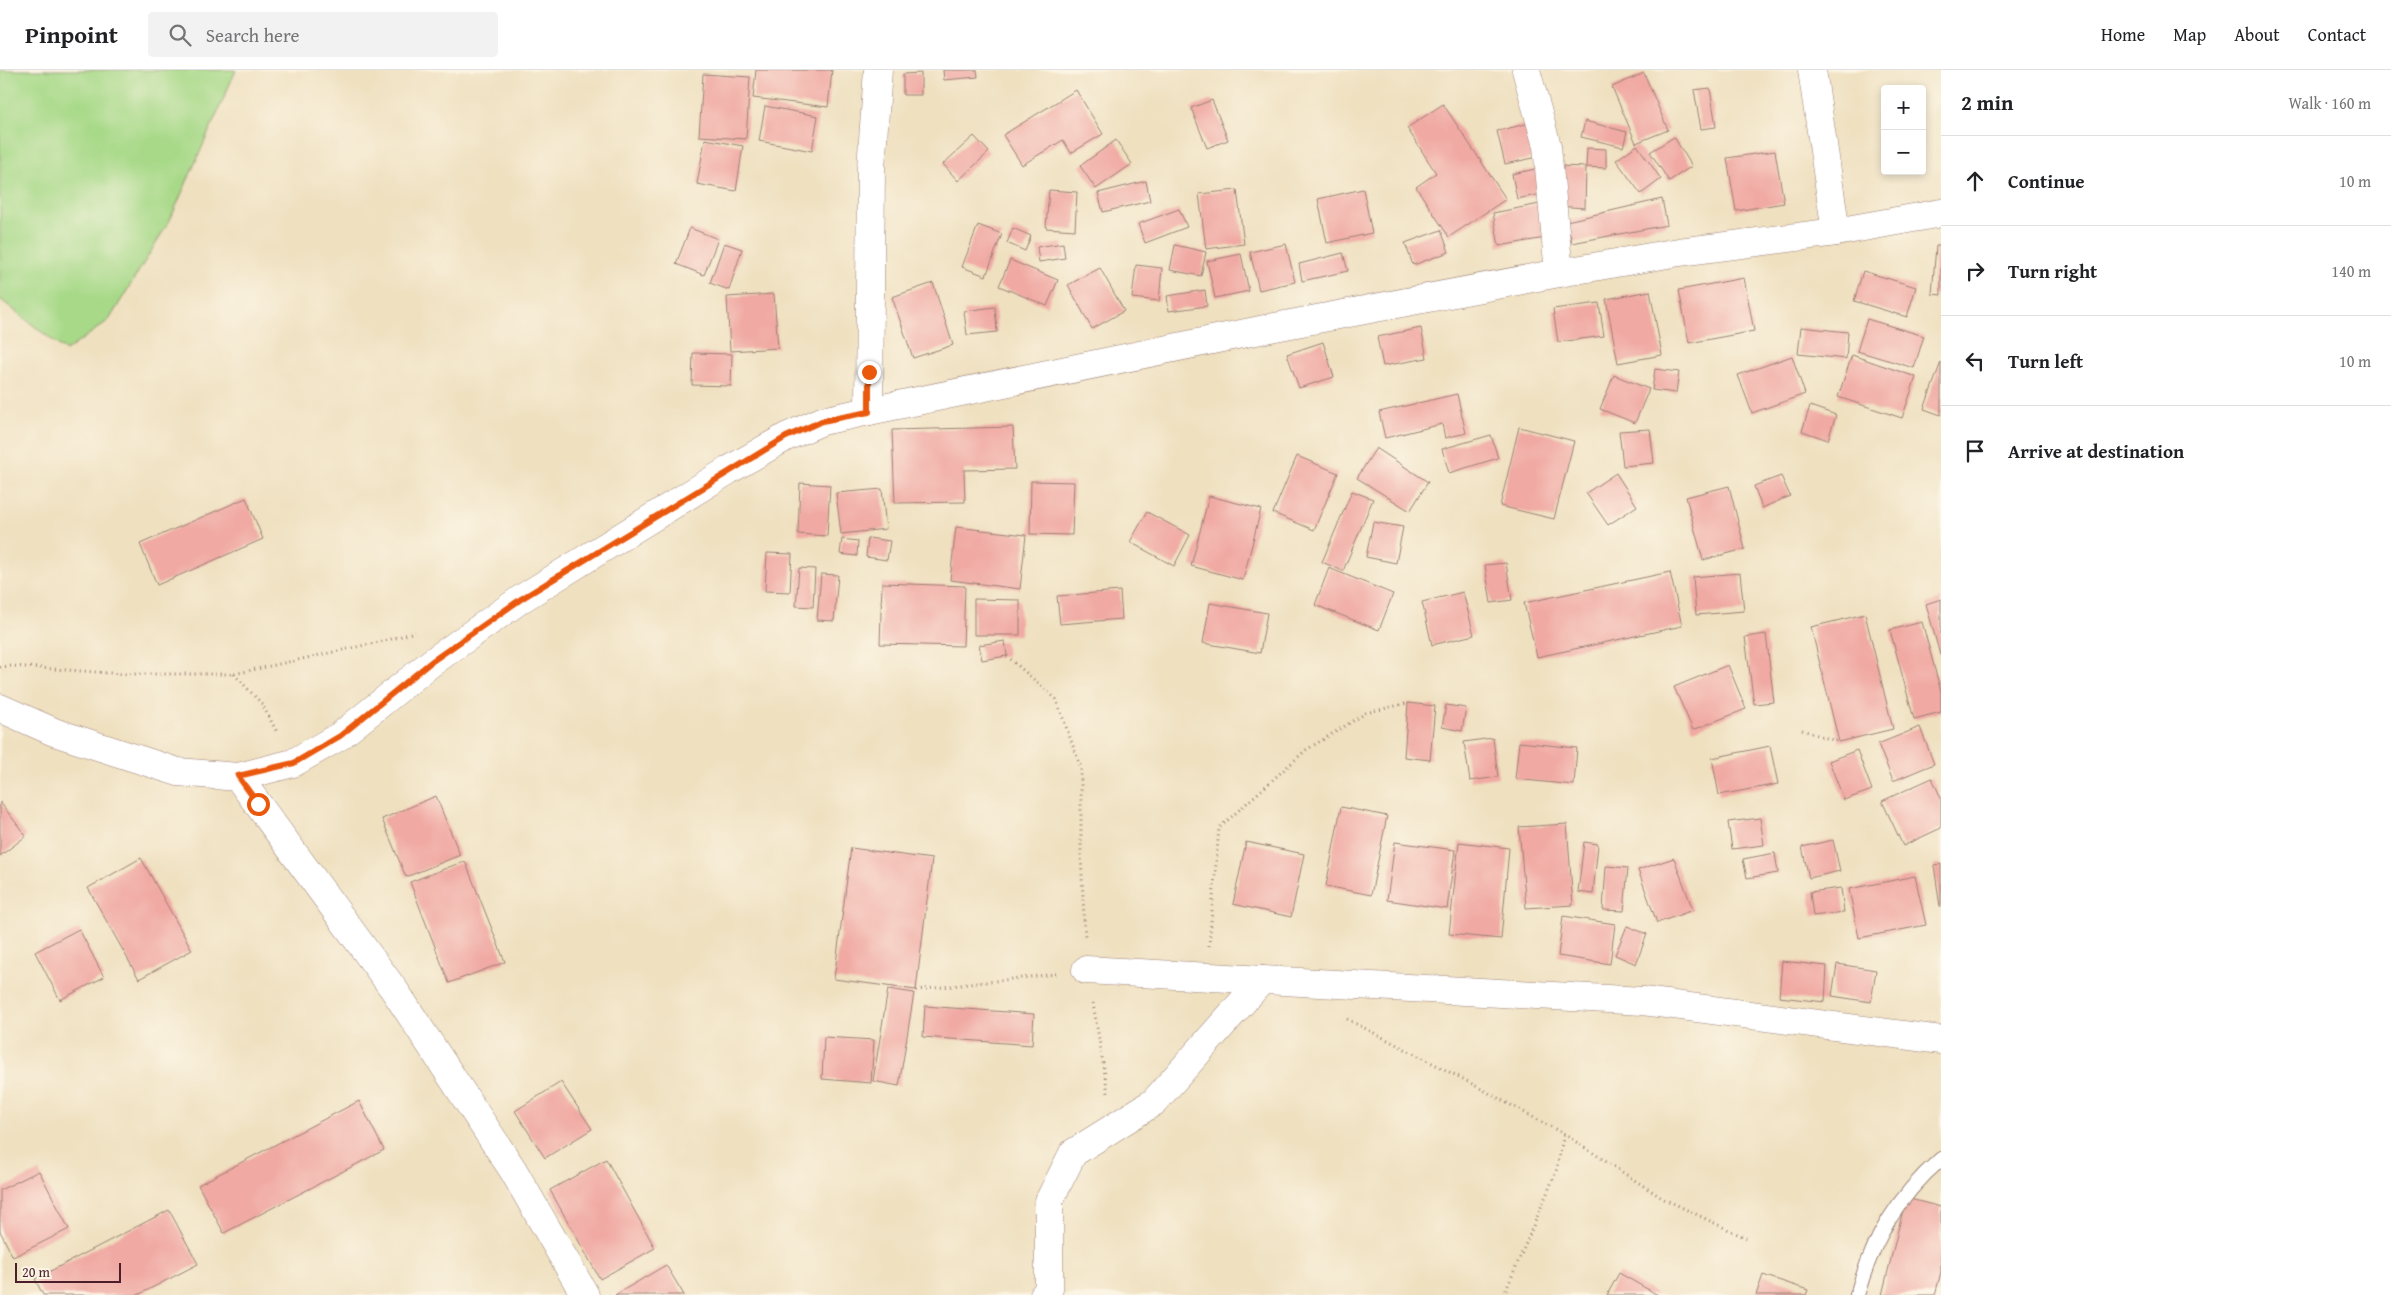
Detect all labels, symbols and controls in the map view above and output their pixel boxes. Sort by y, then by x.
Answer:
search box [148,12,498,57]
text: Pinpoint [25,17,118,52]
icon: search [166,21,194,49]
text: Search here [206,21,299,49]
text: Home [2101,21,2145,48]
text: Map [2173,21,2206,48]
text: About [2234,21,2280,48]
text: Contact [2308,21,2366,48]
map controls [1881,85,1926,175]
button: + [1881,85,1926,130]
text: 2 min [1961,87,2013,118]
text: Walk · 160 m [2288,91,2371,115]
button: − [1881,130,1926,175]
icon: ahead [1961,167,1989,195]
text: Continue [2008,167,2085,195]
text: 10 m [2339,169,2371,193]
icon: right [1961,257,1989,285]
text: Turn right [2008,257,2097,285]
text: 140 m [2331,259,2371,283]
icon: left [1961,347,1989,375]
text: Turn left [2008,347,2083,375]
text: 10 m [2339,349,2371,373]
route end [858,361,881,384]
icon: arrive [1961,437,1989,465]
text: Arrive at destination [2008,437,2184,465]
route start [247,793,270,816]
scale bar [15,1260,121,1283]
text: 20 m [22,1262,50,1282]

